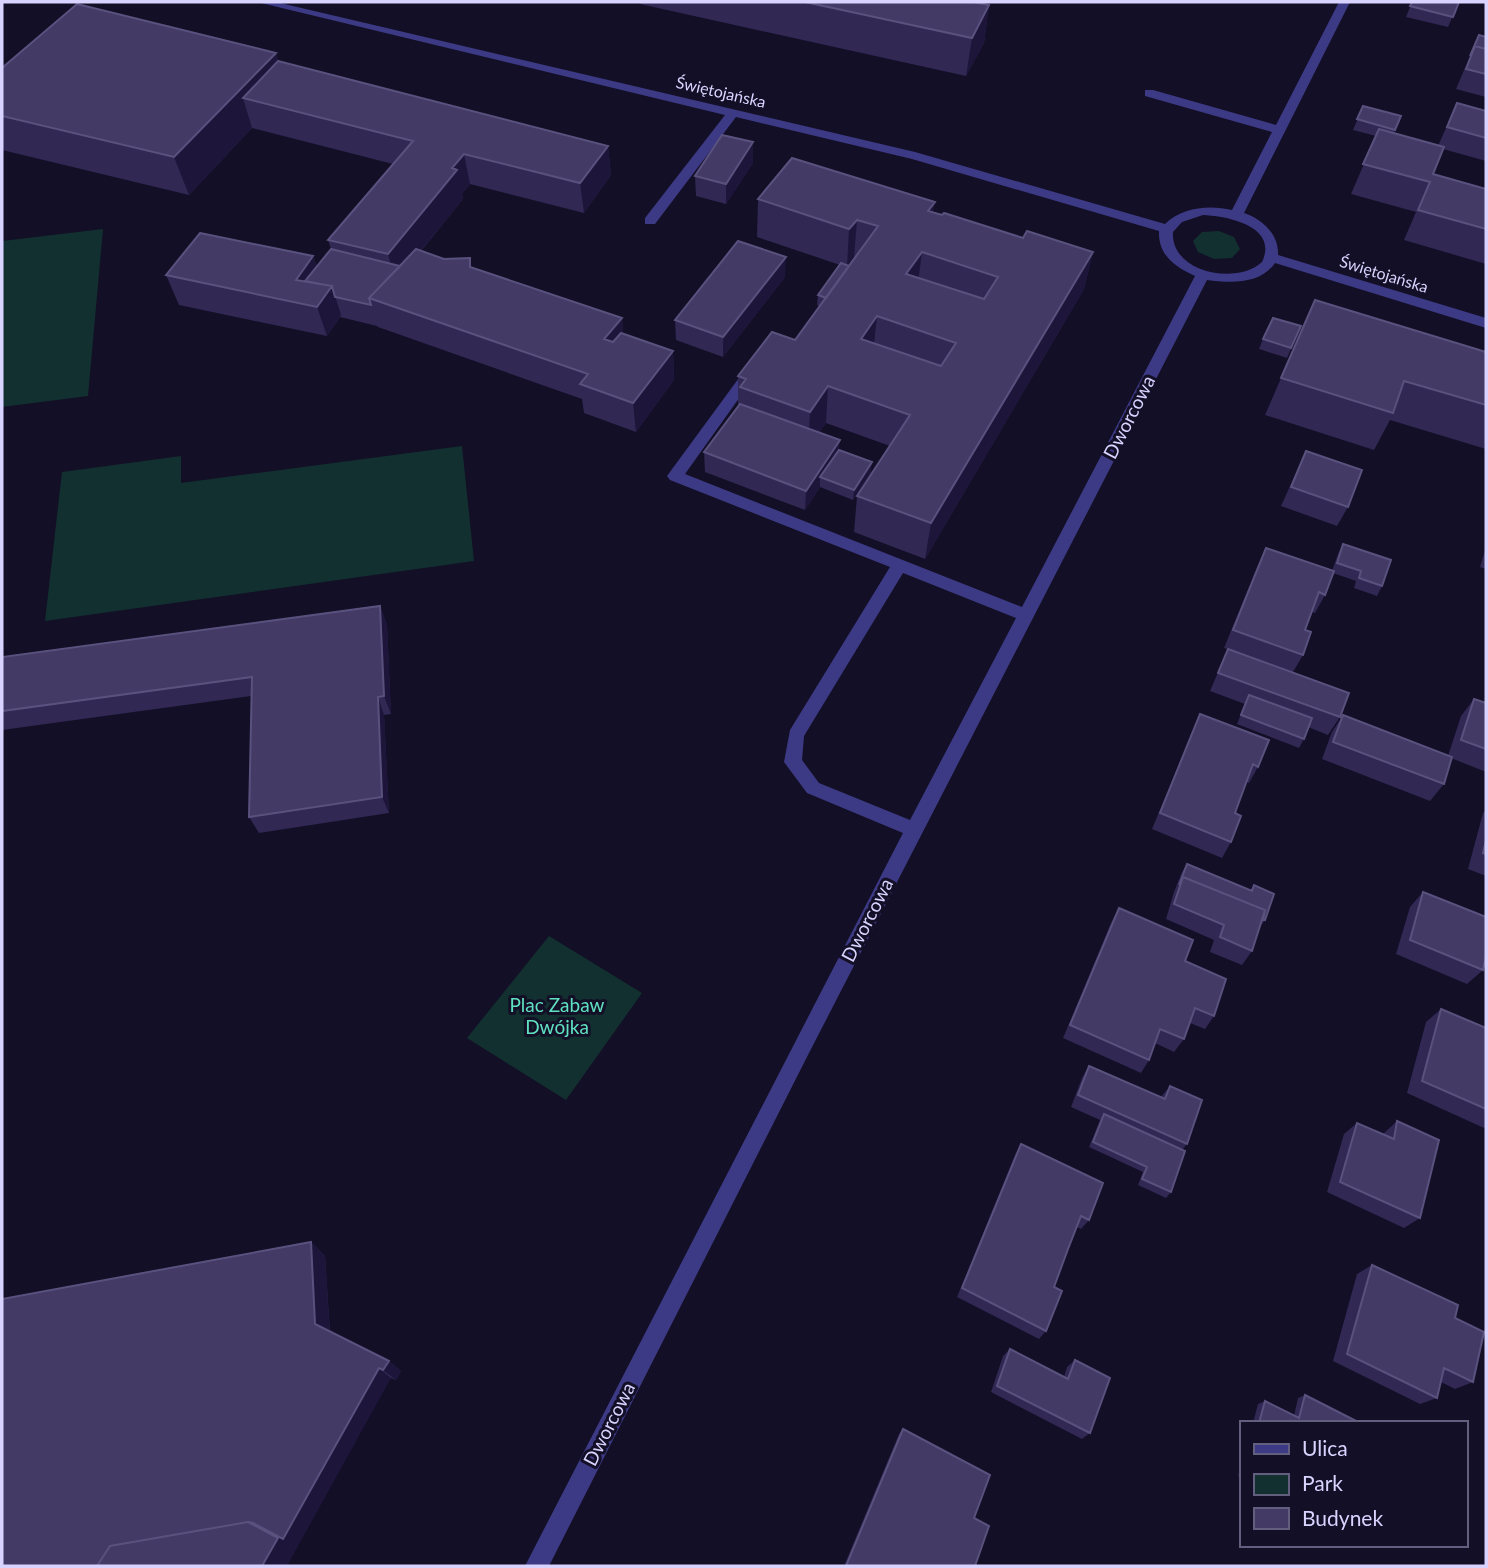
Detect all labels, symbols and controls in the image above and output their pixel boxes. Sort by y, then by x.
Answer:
street label: Świętojańska [674,72,768,111]
street label: Świętojańska [1338,251,1431,296]
street label: Dworcowa [1098,371,1159,462]
street label: Dworcowa [836,874,897,965]
park label: Plac Zabaw Dwójka [510,993,605,1038]
street label: Dworcowa [578,1378,639,1469]
legend [1240,1421,1467,1547]
text: Ulica [1302,1435,1348,1460]
text: Park [1302,1470,1343,1495]
text: Budynek [1302,1505,1383,1530]

